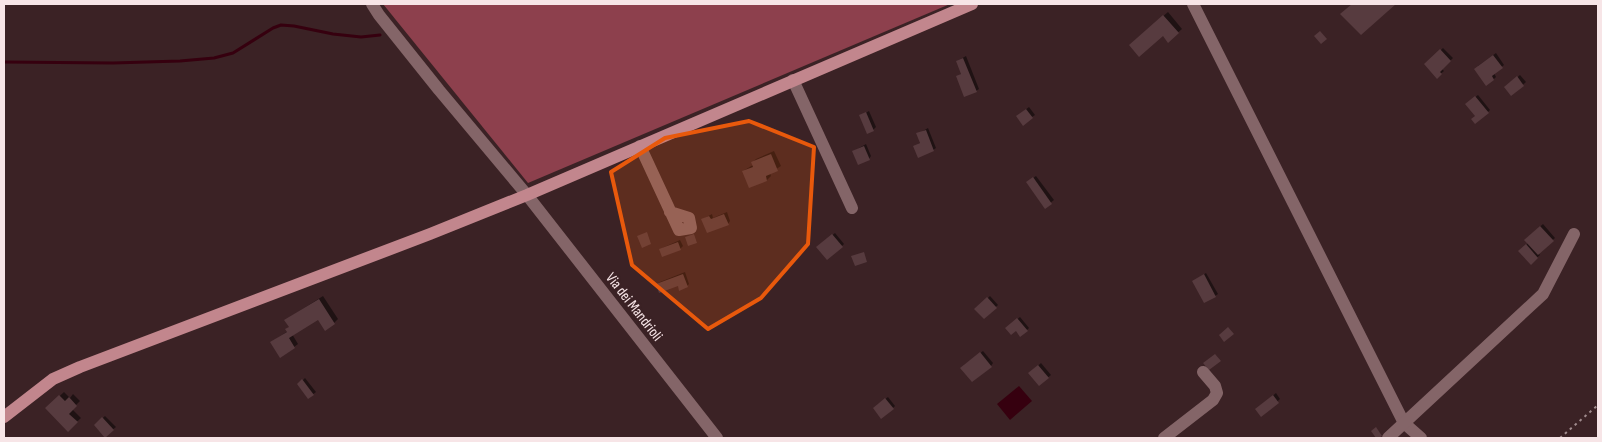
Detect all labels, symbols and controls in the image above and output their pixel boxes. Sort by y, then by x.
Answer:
street label: Via dei Mandrioli [601,269,667,345]

